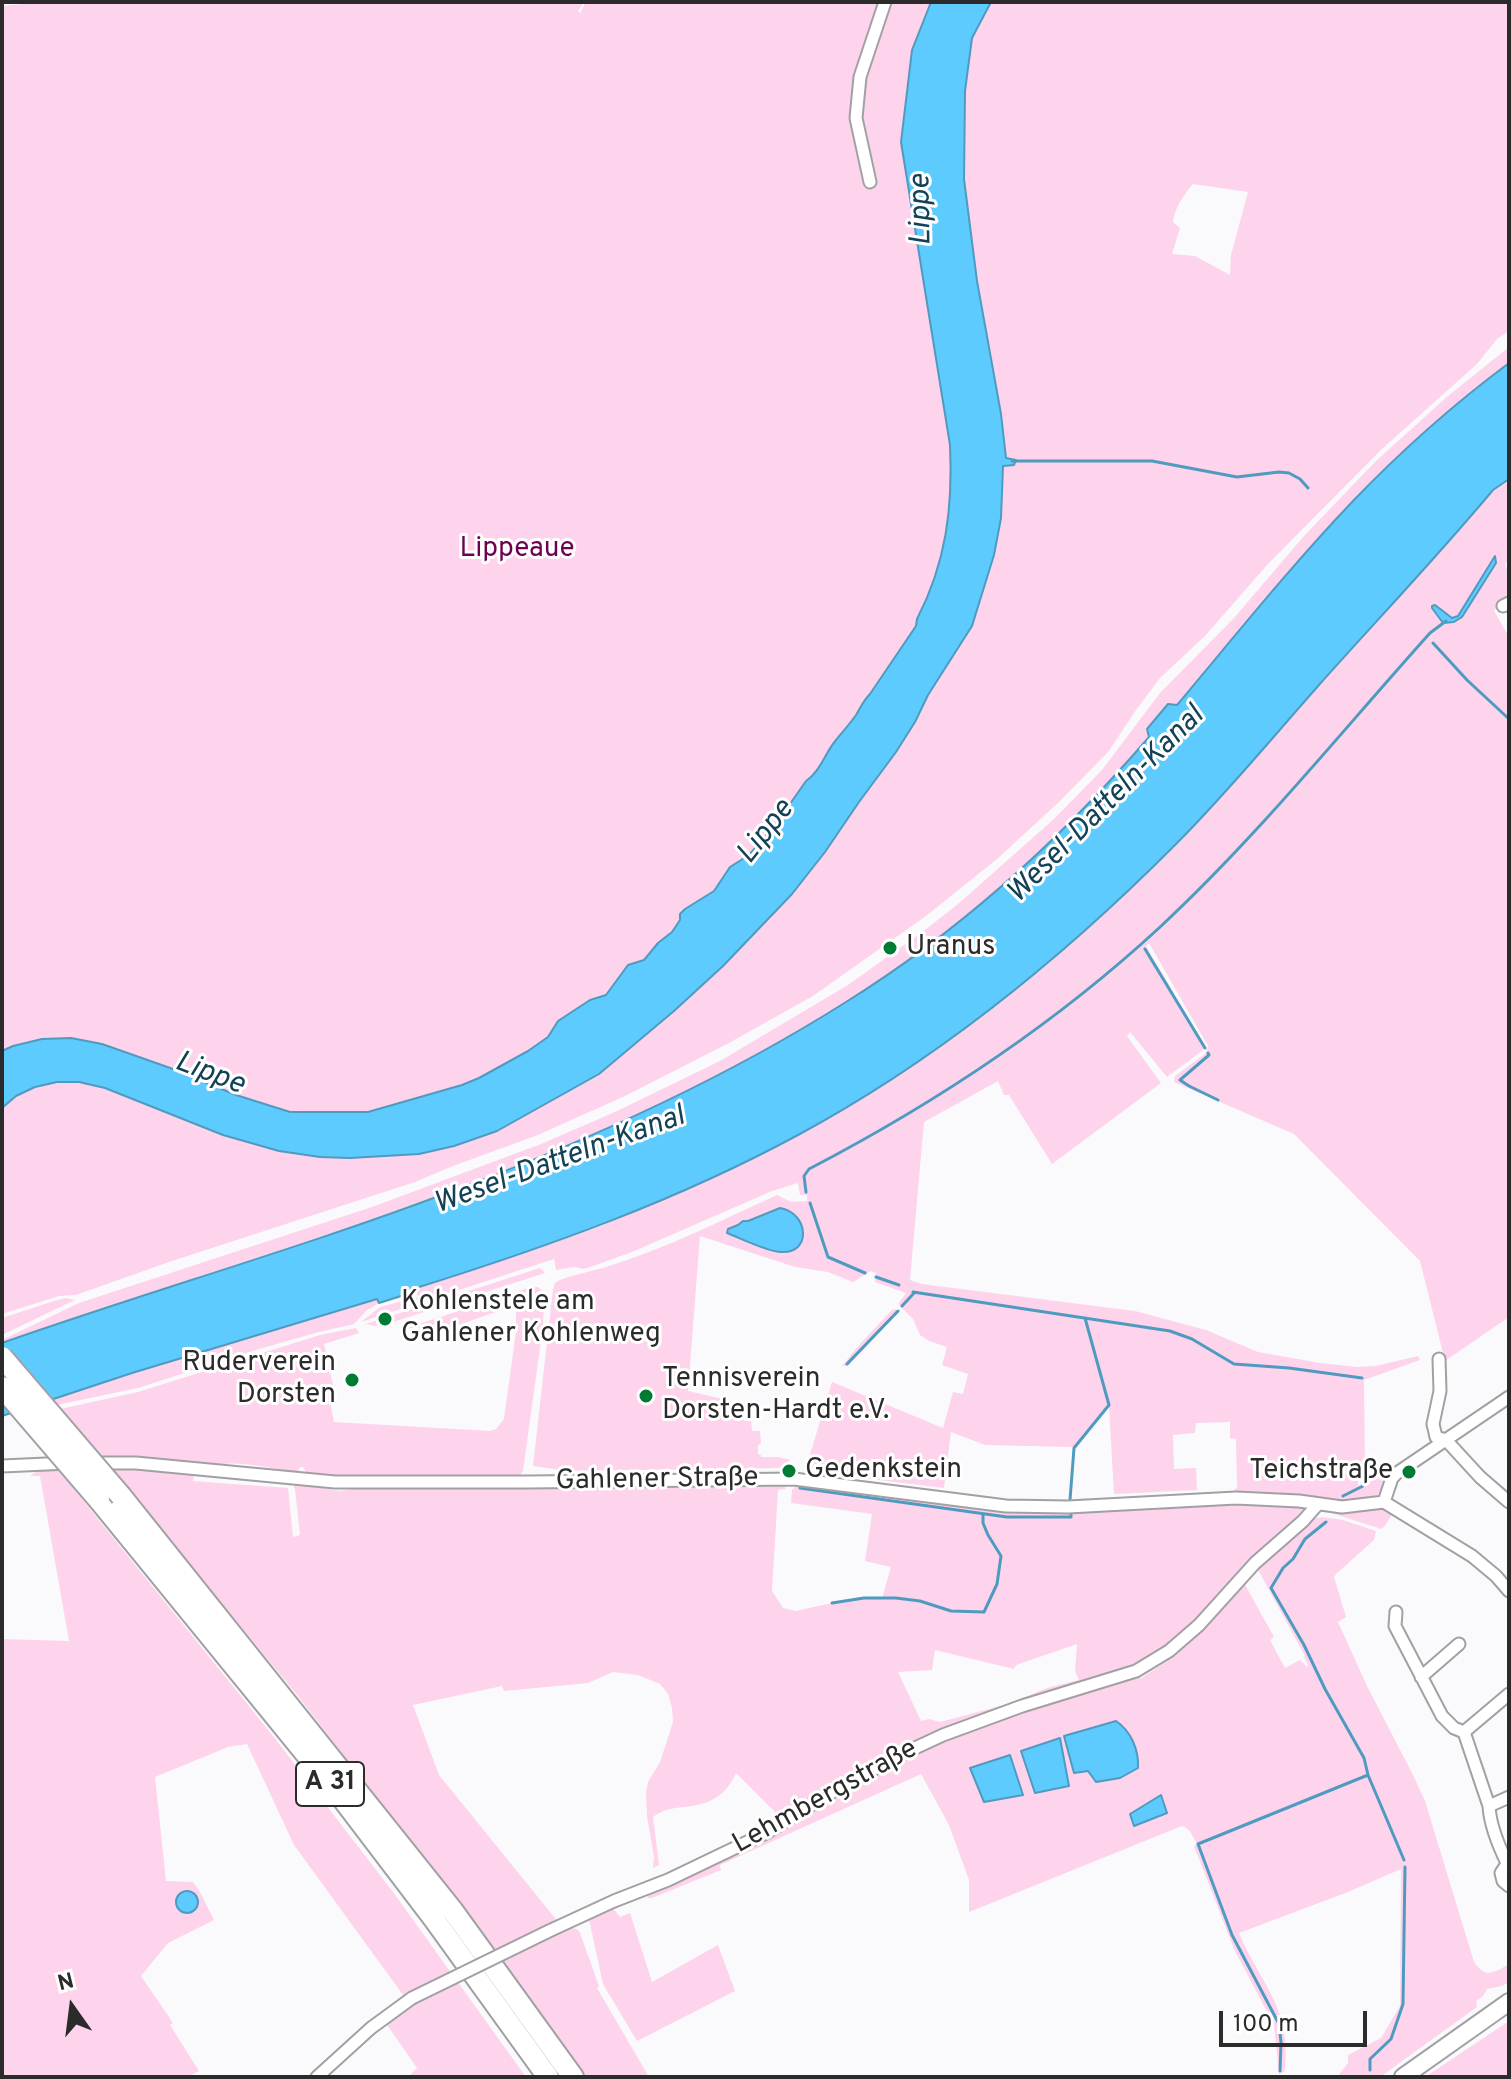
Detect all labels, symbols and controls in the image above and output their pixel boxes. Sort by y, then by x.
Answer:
water label: Lippe [904,174,942,246]
park label: Lippeaue [459,533,575,567]
water label: Wesel-Datteln-Kanal [1001,700,1213,912]
water label: Lippe [731,794,803,872]
place label: Uranus [906,931,995,965]
marker: Uranus [881,939,899,957]
water label: Lippe [169,1045,249,1105]
water label: Wesel-Datteln-Kanal [430,1100,690,1224]
place label: Kohlenstele am Gahlener Kohlenweg [401,1286,661,1352]
marker: Kohlenstele am Gahlener Kohlenweg [376,1310,394,1328]
place label: Ruderverein Dorsten [182,1347,336,1413]
place label: Tennisverein Dorsten-Hardt e.V. [662,1363,889,1429]
marker: Ruderverein Dorsten [343,1371,361,1389]
marker: Tennisverein Dorsten-Hardt e.V. [637,1387,655,1405]
place label: Gedenkstein [805,1454,962,1488]
place label: Teichstraße [1249,1455,1393,1489]
street label: Gahlener Straße [555,1462,759,1500]
marker: Gedenkstein [780,1462,798,1480]
marker: Teichstraße [1400,1463,1418,1481]
street label: Lehmbergstraße [728,1733,924,1863]
road number: A 31 [296,1762,364,1806]
north arrow [32,1967,112,2047]
text: N [55,1968,77,1998]
scale bar [1223,1995,1371,2045]
text: 100 m [1233,2010,1299,2040]

